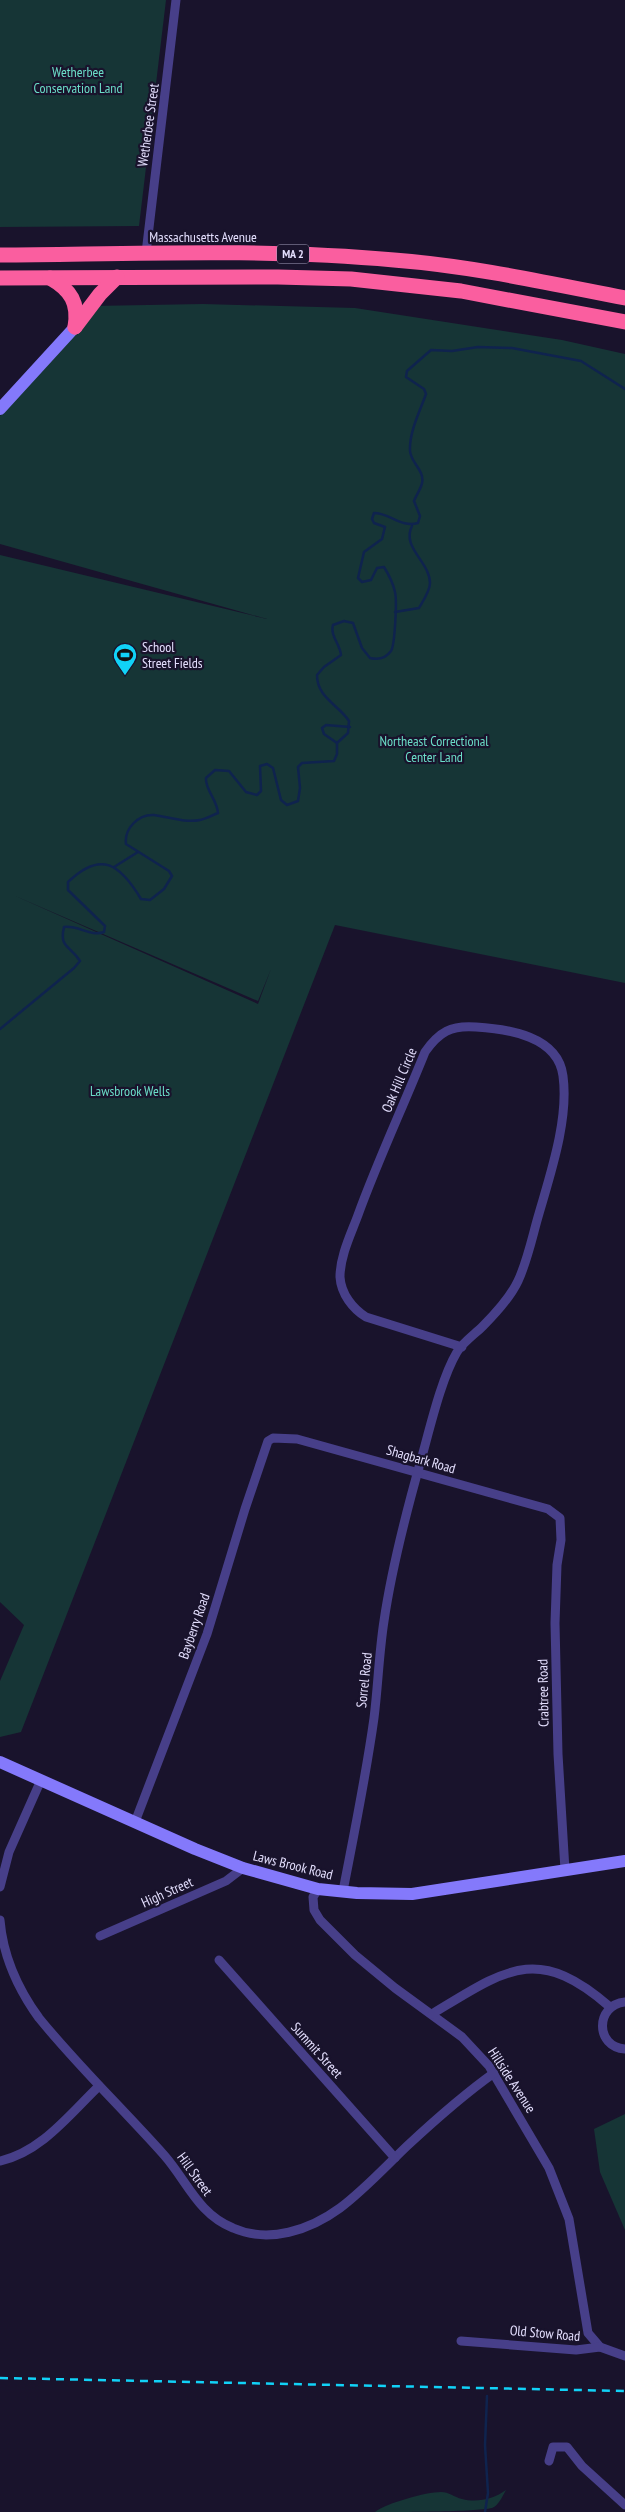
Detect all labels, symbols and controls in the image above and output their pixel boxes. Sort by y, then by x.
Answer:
park label: Wetherbee Conservation Land [33,63,123,97]
street label: Wetherbee Street [133,82,163,168]
street label: Massachusetts Avenue [149,228,257,246]
road number: MA 2 [277,244,309,264]
place label: School Street Fields [142,638,203,672]
sports icon: School Street Fields [112,642,138,676]
park label: Northeast Correctional Center Land [379,732,489,766]
street label: Oak Hill Circle [377,1045,421,1115]
park label: Lawsbrook Wells [90,1082,170,1100]
street label: Shagbark Road [384,1441,458,1477]
street label: Bayberry Road [174,1591,214,1661]
street label: Sorrel Road [352,1651,376,1709]
street label: Crabtree Road [533,1659,553,1727]
street label: Laws Brook Road [251,1846,335,1884]
street label: High Street [138,1873,196,1911]
street label: Summit Street [287,2018,347,2082]
street label: Hillside Avenue [484,2044,540,2116]
street label: Hill Street [173,2149,217,2199]
street label: Old Stow Road [509,2321,581,2345]

